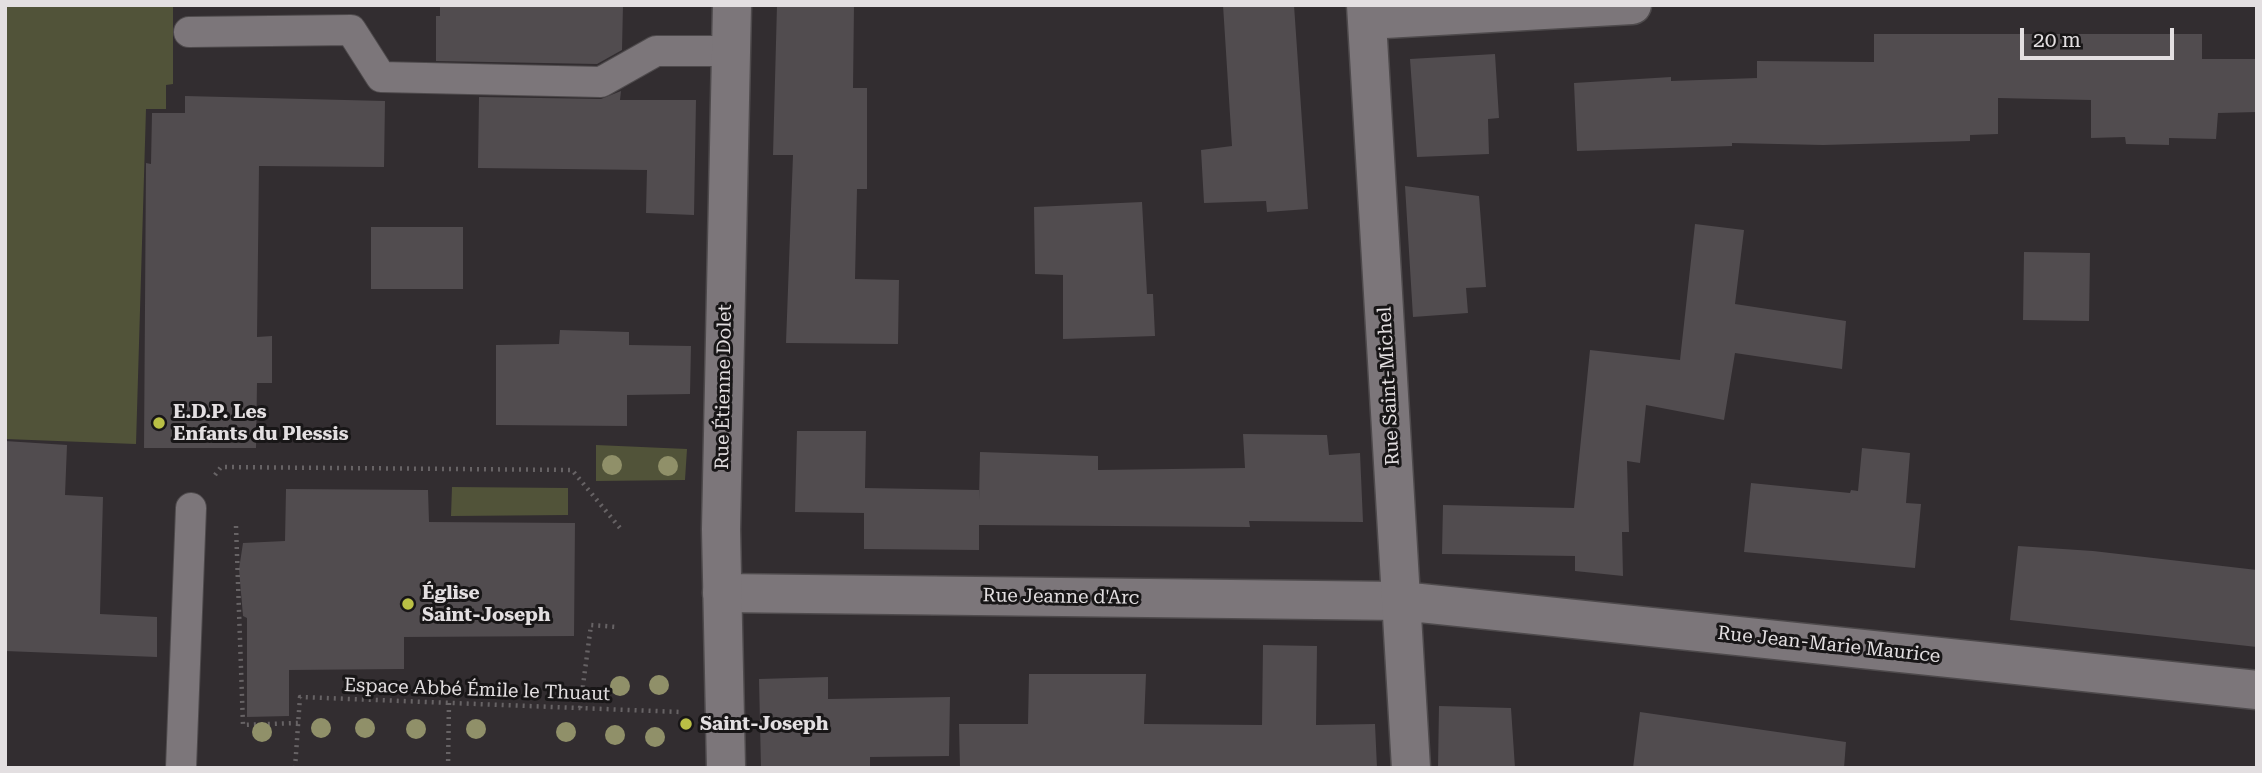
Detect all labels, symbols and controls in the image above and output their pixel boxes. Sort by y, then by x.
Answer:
scale bar [2024,14,2178,58]
text: 20 m [2033,28,2081,52]
street label: Rue Étienne Dolet [711,304,737,470]
street label: Rue Saint-Michel [1373,306,1405,466]
place label: E.D.P. Les Enfants du Plessis [173,401,349,445]
marker: E.D.P. Les Enfants du Plessis [151,415,167,431]
place label: Église Saint-Joseph [422,582,551,626]
street label: Rue Jeanne d'Arc [982,584,1140,610]
marker: Église Saint-Joseph [400,596,416,612]
street label: Rue Jean-Marie Maurice [1716,622,1942,668]
street label: Espace Abbé Émile le Thuaut [343,674,611,706]
place label: Saint-Joseph [700,713,829,735]
marker: Saint-Joseph [678,716,694,732]

